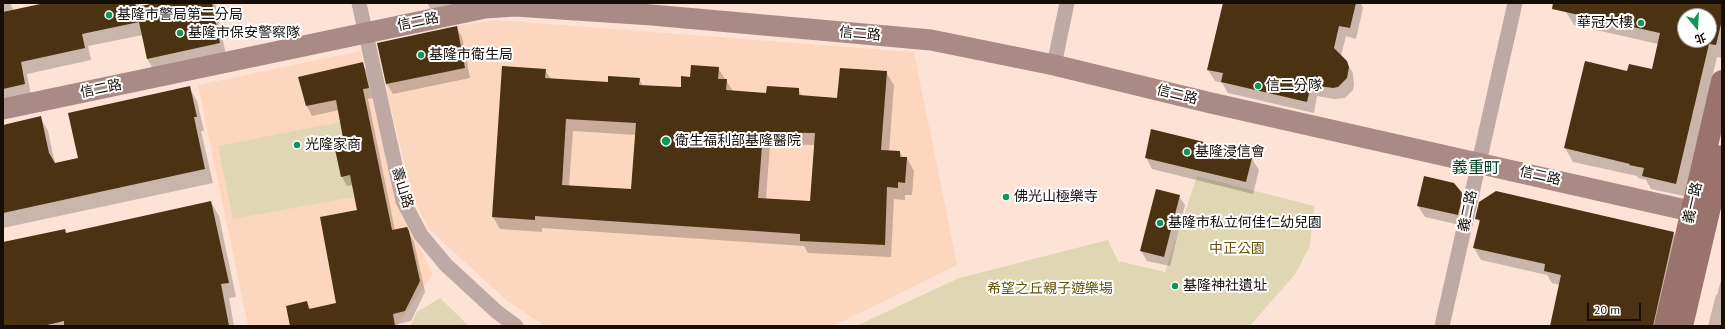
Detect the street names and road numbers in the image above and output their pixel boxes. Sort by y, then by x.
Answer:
street label: 信二路 [396,9,440,35]
street label: 信二路 [838,24,882,44]
street label: 信二路 [79,76,123,102]
street label: 信二路 [1155,82,1199,108]
street label: 信二路 [1518,163,1562,189]
street label: 壽山路 [388,165,416,211]
street label: 義一路 [1680,181,1706,225]
street label: 義二路 [1455,189,1481,233]

